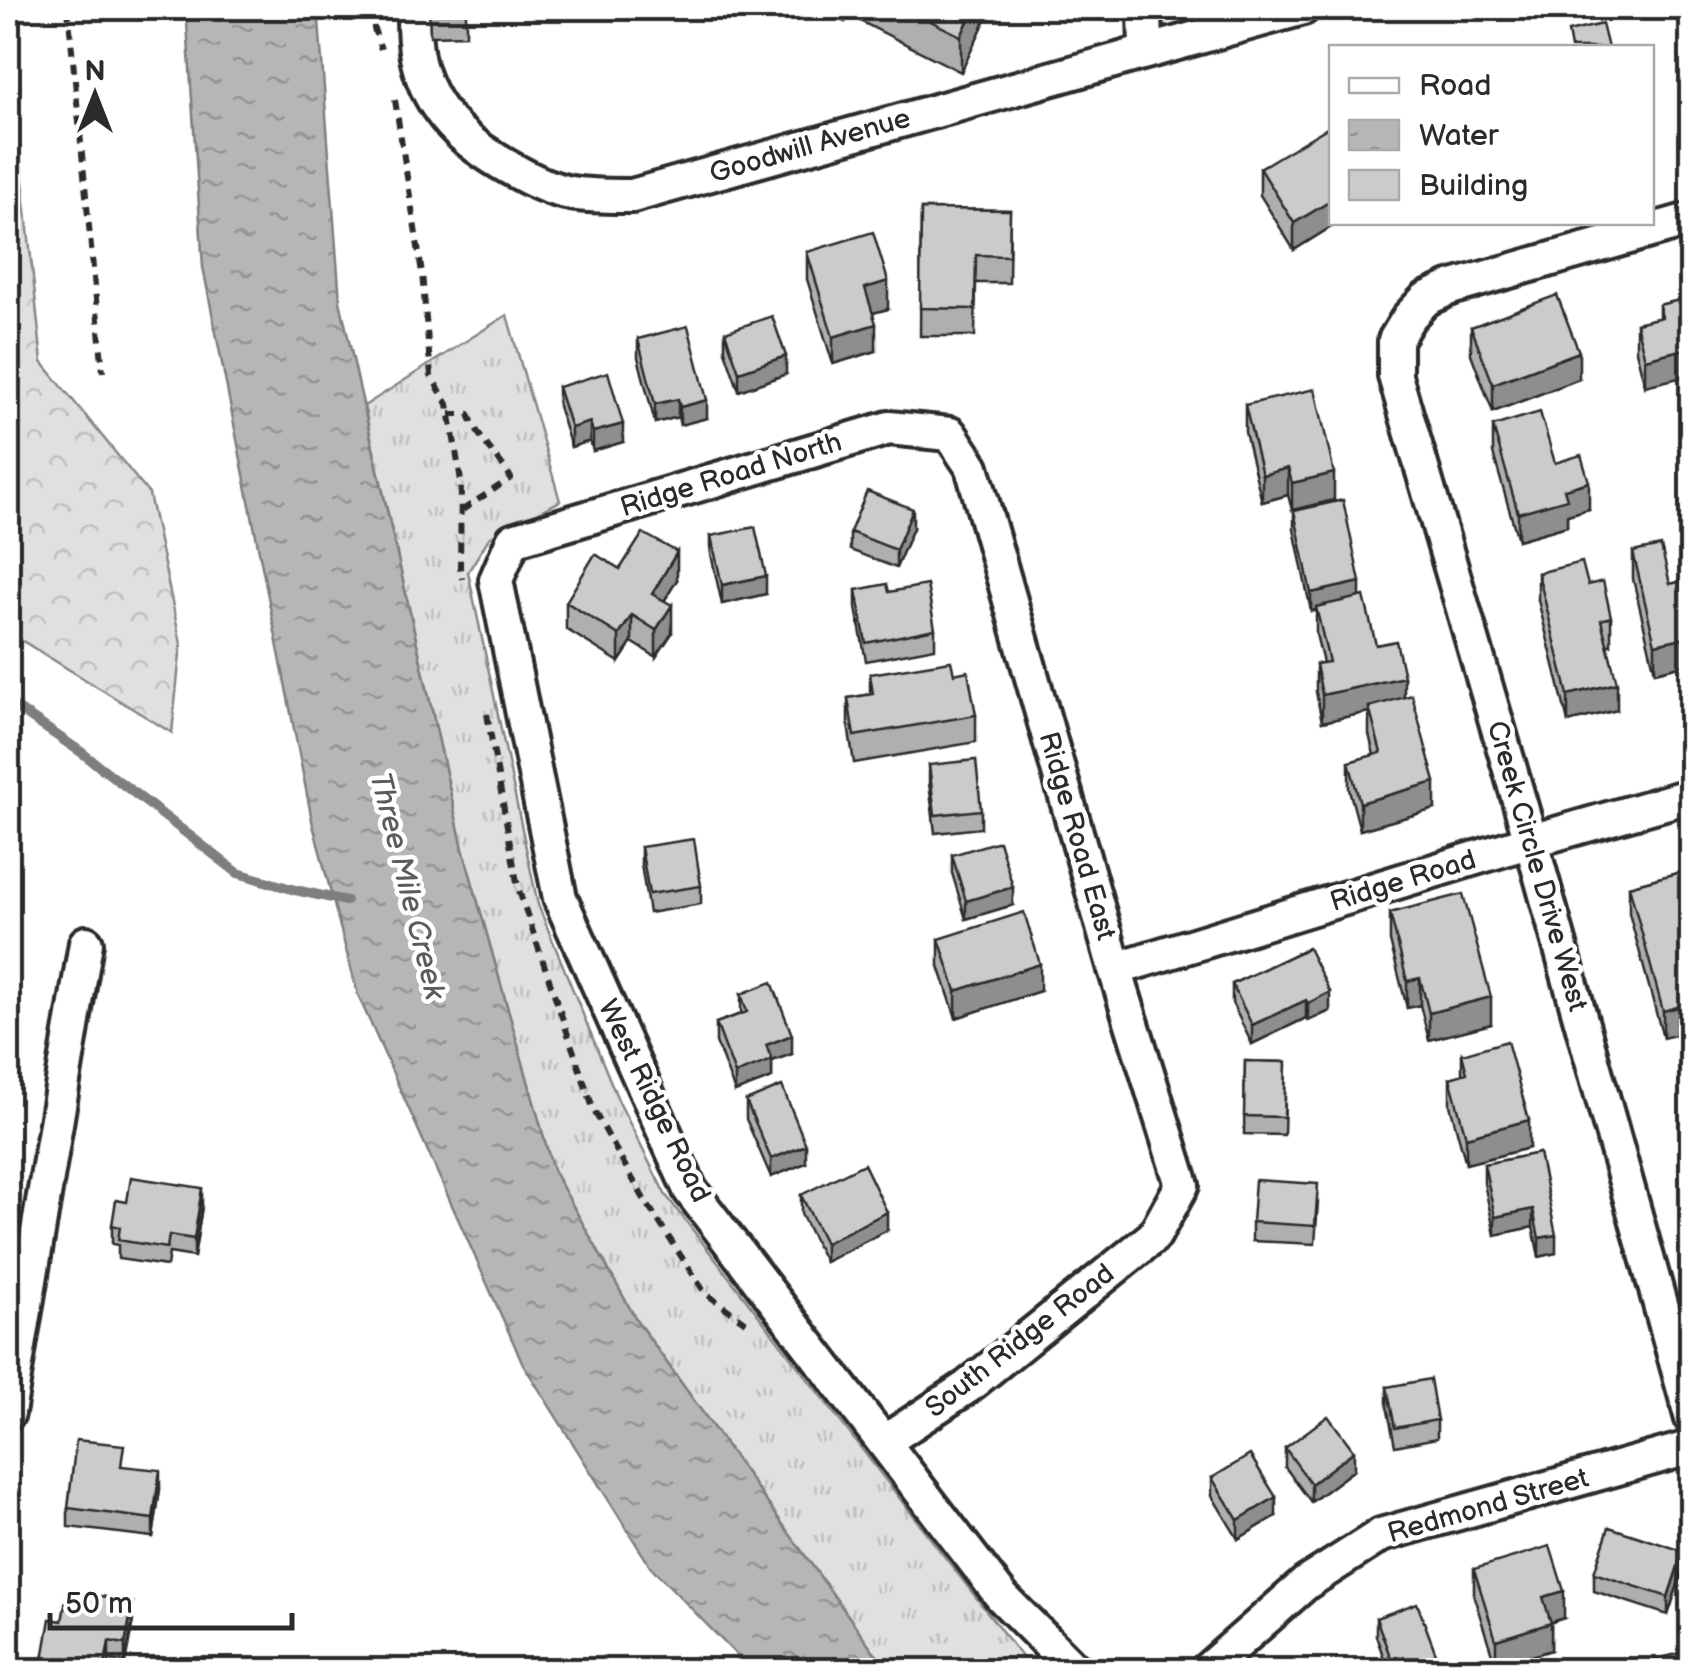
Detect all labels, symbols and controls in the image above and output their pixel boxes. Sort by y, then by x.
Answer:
north arrow [45,45,145,145]
legend [1329,45,1654,225]
text: N [84,55,106,88]
text: Road [1419,68,1492,104]
street label: Goodwill Avenue [706,102,914,190]
text: Water [1419,118,1500,154]
text: Building [1419,168,1528,204]
street label: Ridge Road North [616,426,846,524]
street label: Creek Circle Drive West [1480,717,1594,1015]
street label: Ridge Road East [1032,728,1123,944]
water label: Three Mile Creek [361,769,453,1004]
street label: Ridge Road [1326,843,1480,919]
street label: West Ridge Road [591,994,717,1208]
street label: South Ridge Road [919,1257,1121,1425]
street label: Redmond Street [1384,1461,1593,1550]
scale bar [50,1568,292,1630]
text: 50 m [65,1586,133,1622]

